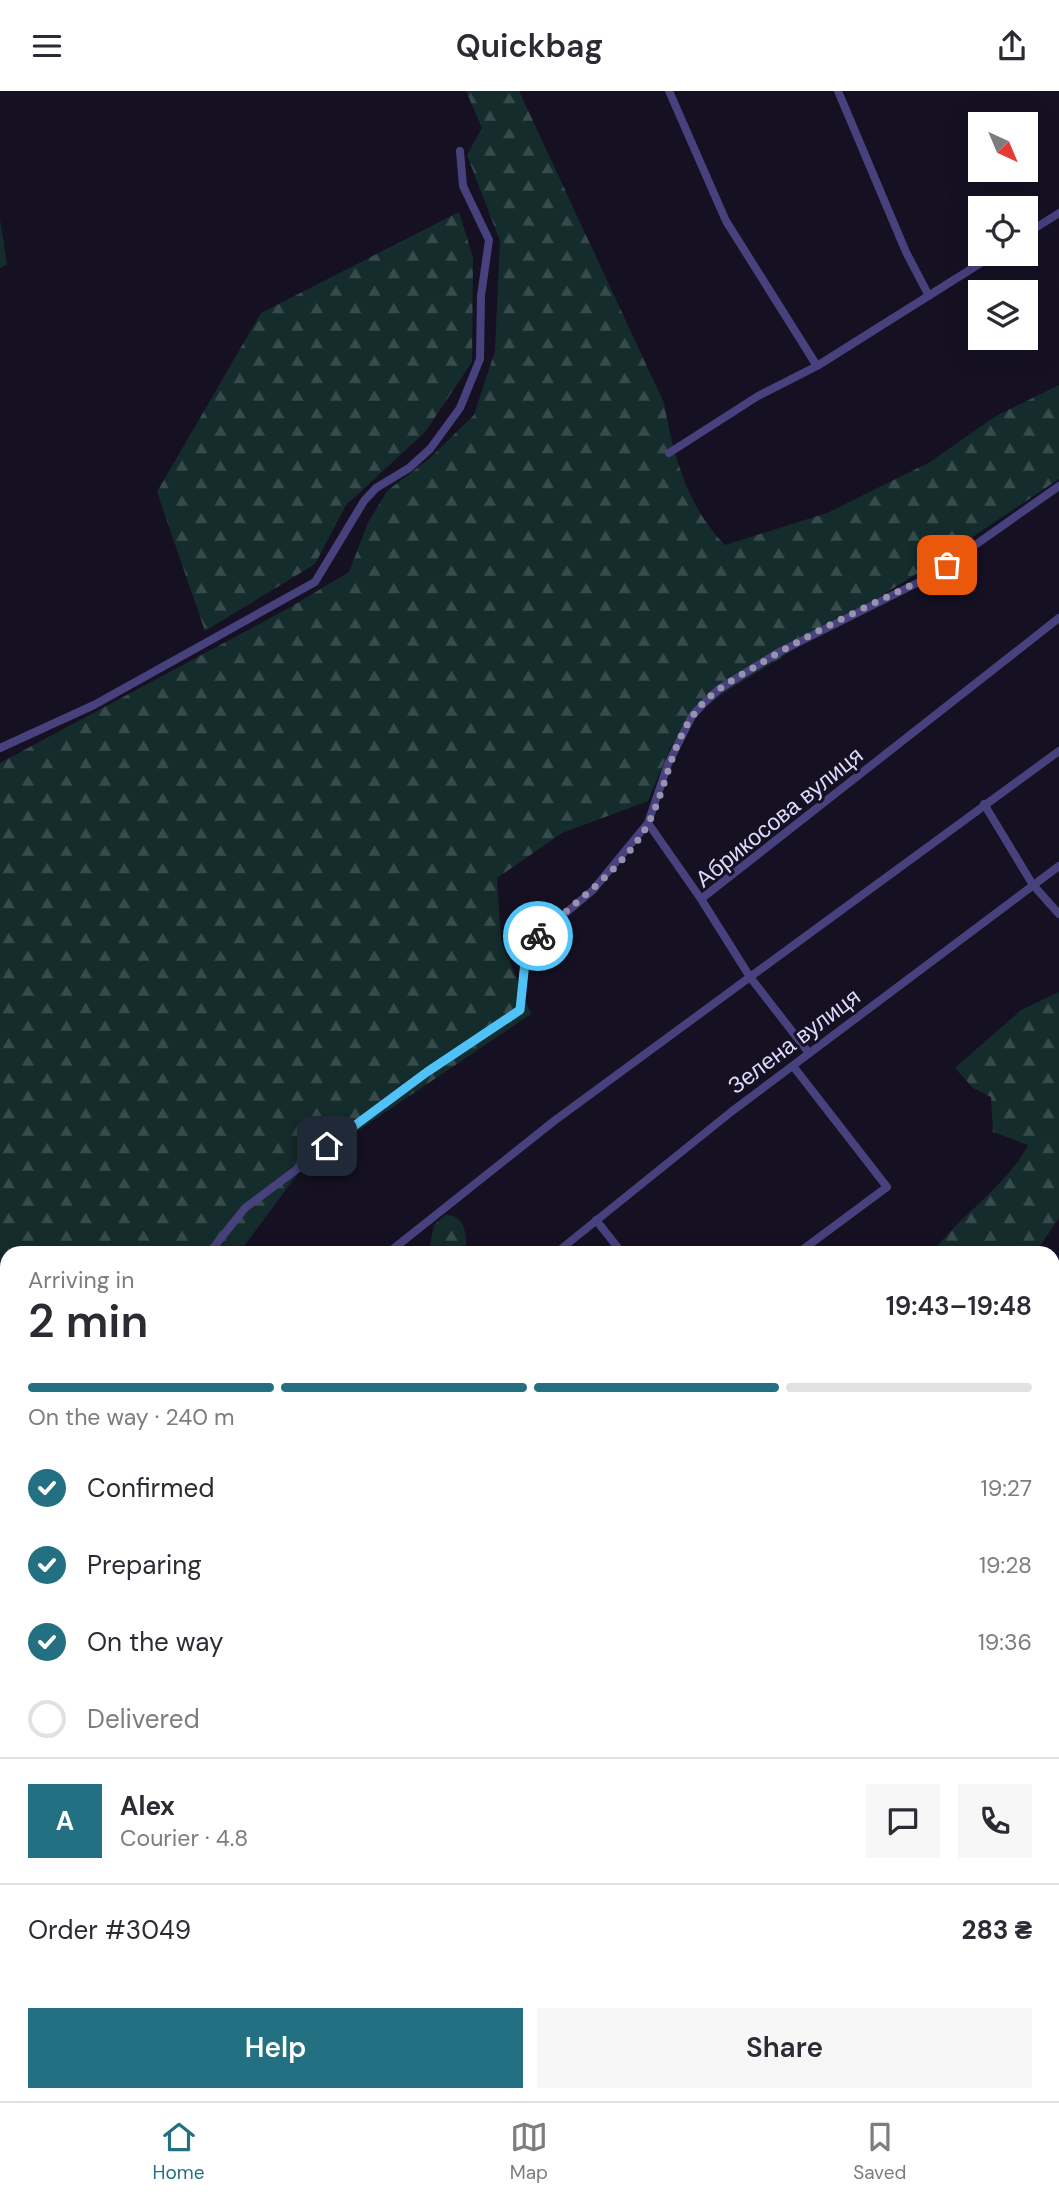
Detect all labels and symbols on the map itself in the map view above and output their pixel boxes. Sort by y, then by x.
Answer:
north arrow [968,112,1038,182]
pin [917,535,977,595]
street label: Абрикосова вулиця [689,740,869,894]
courier [503,901,573,971]
street label: Зелена вулиця [722,981,866,1101]
pin [297,1116,357,1176]

